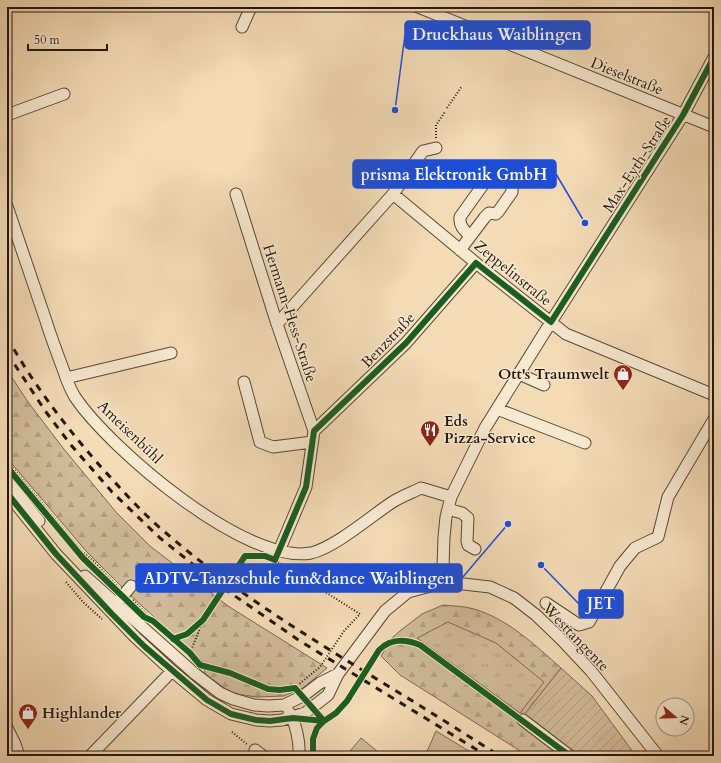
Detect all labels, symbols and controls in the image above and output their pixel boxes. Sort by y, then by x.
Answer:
callout: Druckhaus Waiblingen [405,21,590,49]
text: Druckhaus Waiblingen [412,24,583,46]
scale bar [28,26,107,52]
text: 50 m [34,32,61,48]
street label: Dieselstraße [588,52,666,100]
street label: Max-Eyth-Straße [598,112,676,216]
callout: prisma Elektronik GmbH [353,160,556,188]
text: prisma Elektronik GmbH [361,164,547,186]
street label: Zeppelinstraße [470,236,556,311]
street label: Hermann-Hess-Straße [258,242,322,385]
street label: Benzstraße [357,308,420,372]
shop icon: Ott's Traumwelt [612,363,634,391]
place label: Ott's Traumwelt [498,364,610,384]
street label: Ameisenbühl [93,396,167,468]
place label: Eds Pizza-Service [444,411,536,448]
restaurant icon: Eds Pizza-Service [419,419,441,447]
callout: ADTV-Tanzschule fun&dance Waiblingen [136,564,462,592]
text: ADTV-Tanzschule fun&dance Waiblingen [144,568,455,590]
callout: JET [579,590,623,618]
text: JET [585,593,615,615]
street label: Westtangente [537,598,614,676]
north arrow [655,697,695,737]
shop icon: Highlander [17,702,39,730]
place label: Highlander [42,703,122,723]
text: N [675,713,693,727]

